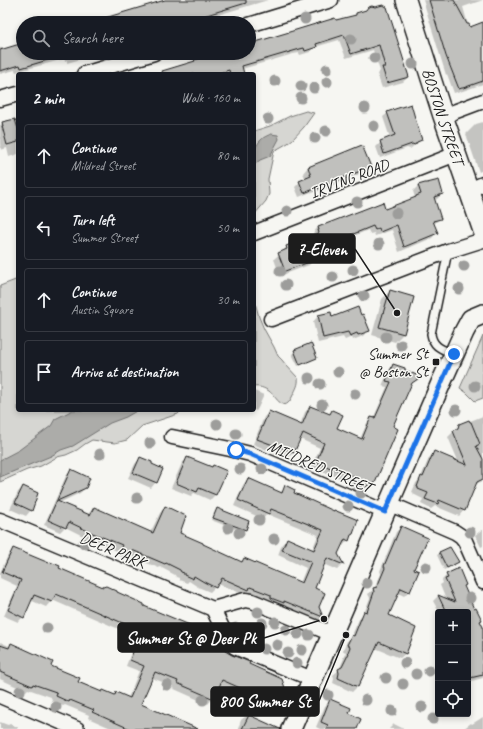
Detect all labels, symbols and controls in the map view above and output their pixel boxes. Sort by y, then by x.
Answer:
search box [16,16,256,60]
icon: search [30,27,52,49]
text: Search here [62,29,123,48]
street label: BOSTON STREET [417,66,469,170]
text: 2 min [32,88,65,109]
text: Walk · 160 m [181,90,240,106]
text: Continue [71,139,116,158]
icon: ahead [33,145,55,167]
text: 80 m [217,148,239,164]
street label: IRVING ROAD [307,154,393,203]
text: Mildred Street [71,158,135,174]
text: Turn left [71,211,114,230]
icon: left [33,217,55,239]
text: 50 m [217,220,239,236]
text: Summer Street [71,230,137,246]
callout: 7-Eleven [289,234,355,263]
text: 7-Eleven [297,239,348,260]
text: Continue [71,283,116,302]
icon: ahead [33,289,55,311]
text: 30 m [217,292,239,308]
text: Austin Square [71,302,133,318]
place label: Summer St @ Boston St [359,344,430,382]
route end [445,345,463,363]
marker: Summer St @ Boston St [431,357,441,367]
icon: arrive [33,361,55,383]
text: Arrive at destination [71,363,178,382]
street label: MILDRED STREET [265,436,379,500]
route start [227,441,245,459]
street label: DEER PARK [77,527,151,574]
map controls [435,609,471,717]
button: + [435,609,471,645]
callout: Summer St @ Deer Pk [118,623,264,652]
text: Summer St @ Deer Pk [126,628,258,649]
button: − [435,645,471,681]
button: locate [435,681,471,717]
callout: 800 Summer St [211,687,319,716]
text: 800 Summer St [219,691,313,712]

